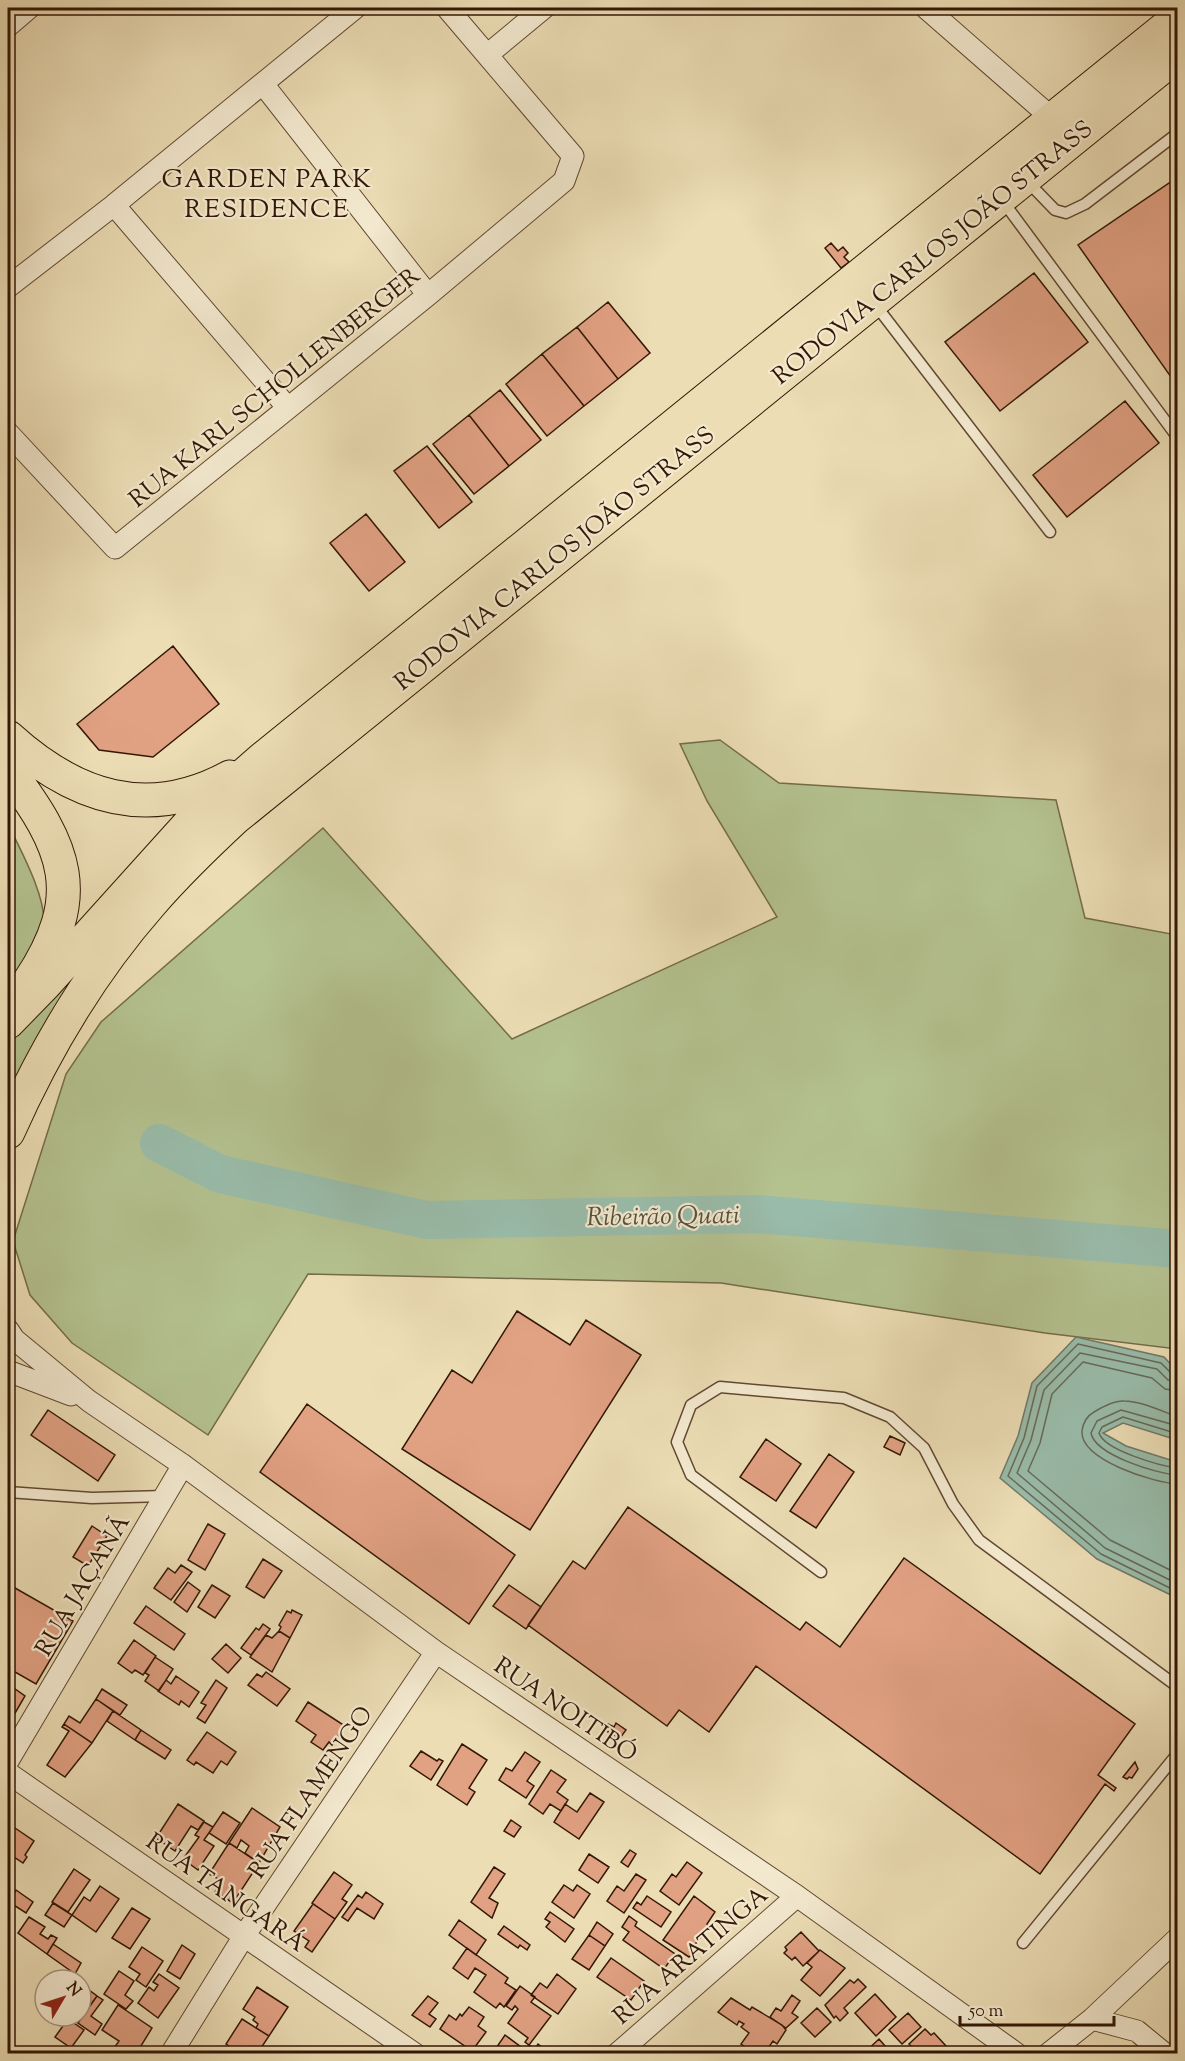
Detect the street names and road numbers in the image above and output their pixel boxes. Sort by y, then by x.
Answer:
street label: RODOVIA CARLOS JOÃO STRASS [766,113,1101,394]
street label: RUA KARL SCHOLLENBERGER [123,260,429,517]
street label: RODOVIA CARLOS JOÃO STRASS [388,419,723,700]
street label: RUA JAÇANÃ [28,1508,140,1663]
street label: RUA NOITIBÓ [486,1650,643,1771]
street label: RUA FLAMENGO [241,1700,382,1886]
street label: RUA TANGARÁ [138,1826,312,1962]
street label: RUA ARATINGA [606,1879,777,2034]

